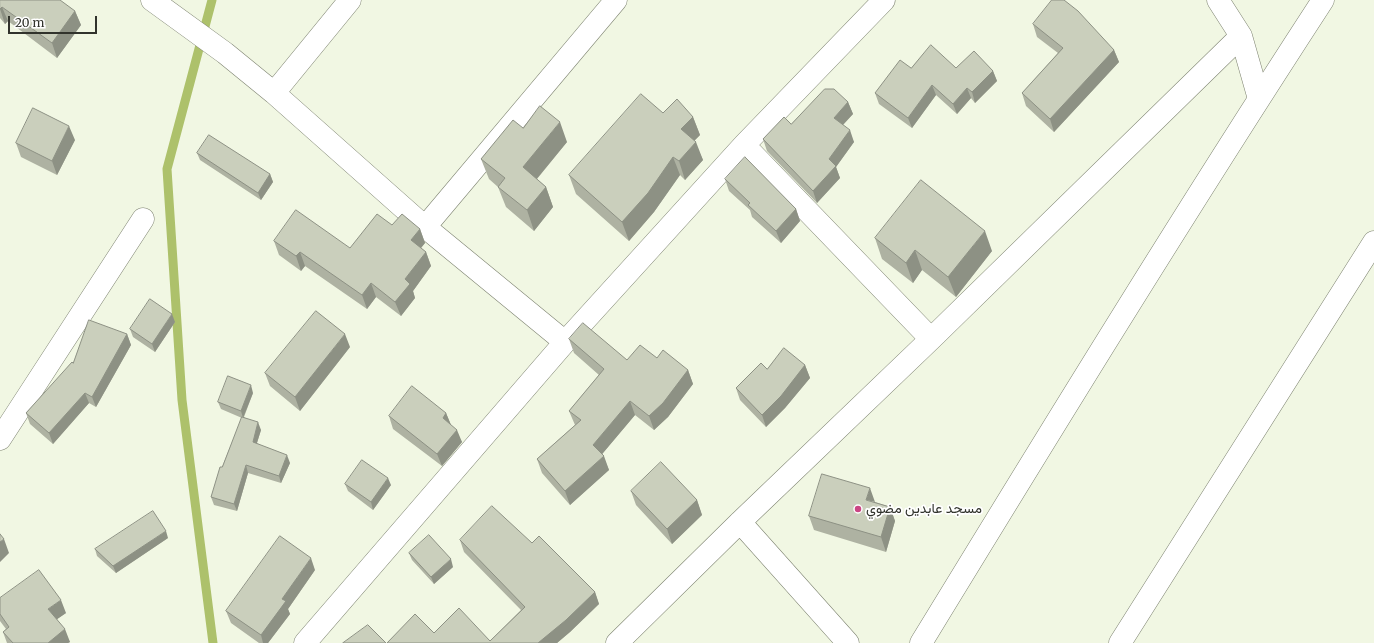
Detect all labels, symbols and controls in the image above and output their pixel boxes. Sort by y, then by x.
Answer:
scale bar [10,8,99,34]
text: 20 m [15,15,44,30]
place label: مسجد عابدين مضوي [866,501,982,517]
marker: مسجد عابدين مضوي [853,504,863,514]

